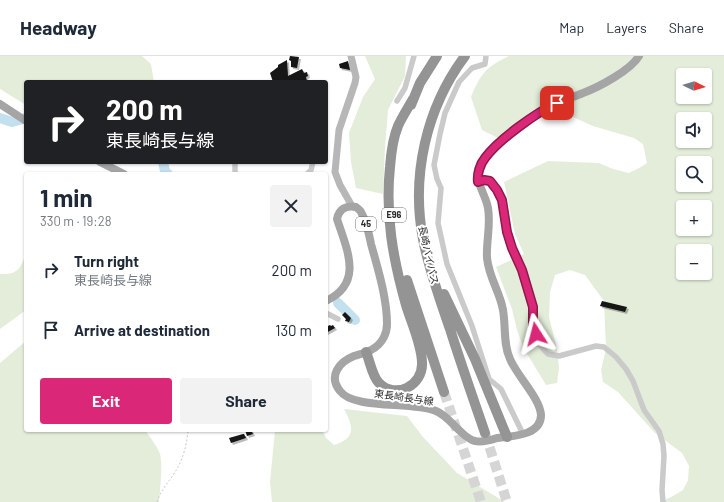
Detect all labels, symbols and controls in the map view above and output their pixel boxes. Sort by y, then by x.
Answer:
text: Headway [20,16,97,39]
text: Map [559,19,584,36]
text: Layers [606,19,647,36]
text: Share [669,19,704,36]
north arrow [676,68,712,104]
map controls [676,68,712,280]
pin [540,86,574,120]
text: 200 m [106,92,183,126]
icon: arrive [546,92,568,114]
icon: right [40,96,92,148]
button: sound [676,112,712,148]
text: 東長崎長与線 [106,129,214,151]
button: search [676,156,712,192]
text: 1 min [40,183,93,212]
button: close [270,185,312,227]
button: + [676,200,712,236]
road number: E96 [382,208,406,222]
text: 330 m · 19:28 [40,213,112,229]
road number: 45 [356,217,376,231]
street label: 長崎バイパス [416,225,442,285]
button: − [676,244,712,280]
text: Turn right [74,252,139,270]
icon: right [40,259,62,281]
text: 200 m [272,261,312,279]
text: 東長崎長与線 [74,272,152,288]
position arrow [515,313,557,355]
icon: arrive [40,319,62,341]
text: Arrive at destination [74,321,210,339]
text: 130 m [275,321,312,339]
button: Exit [40,378,172,424]
button: Share [180,378,312,424]
street label: 東長崎長与線 [373,387,435,407]

